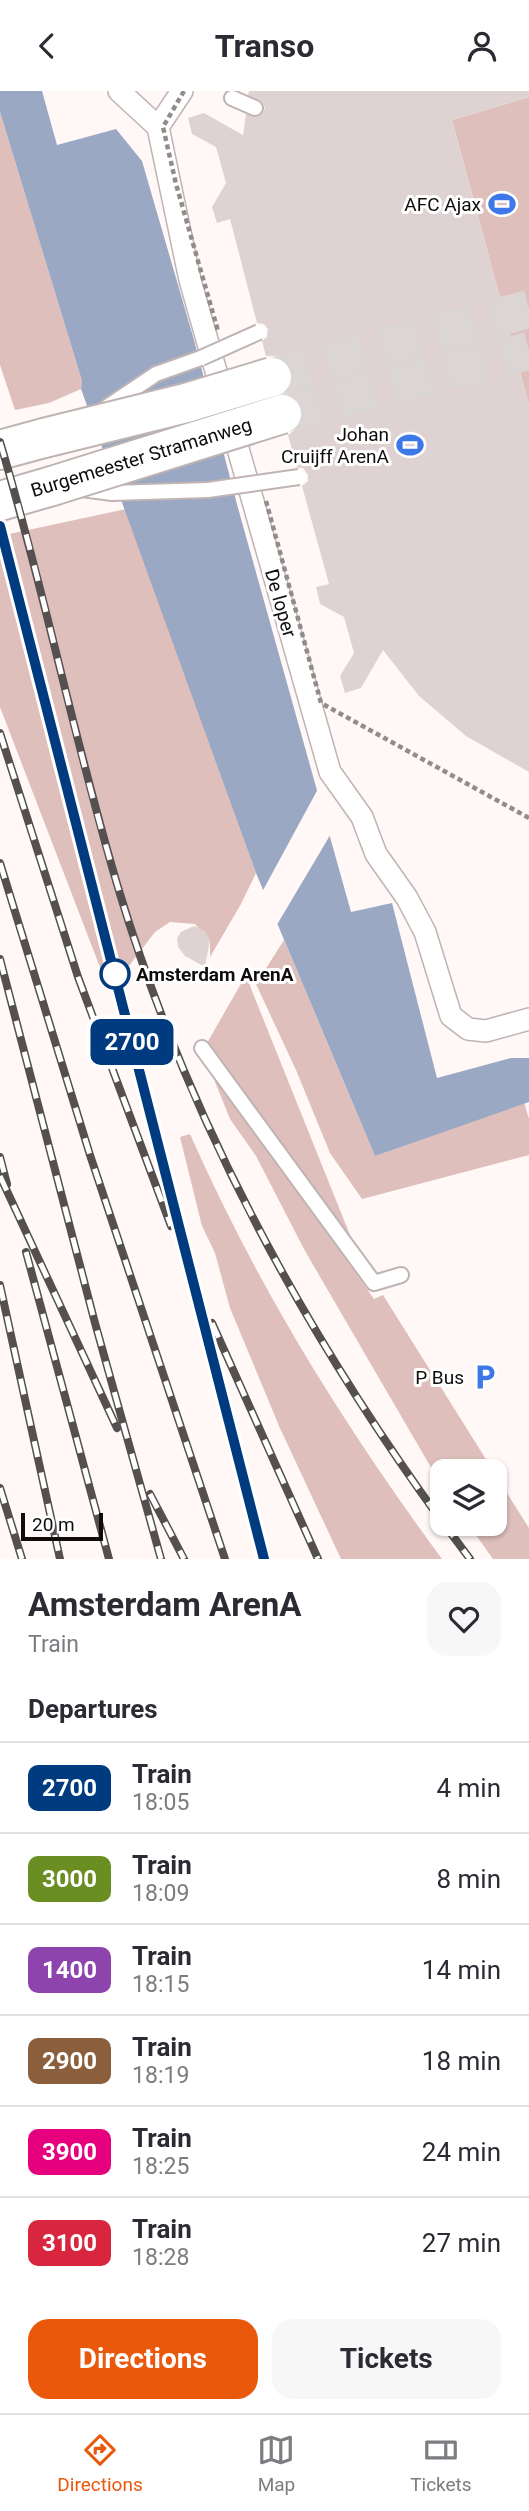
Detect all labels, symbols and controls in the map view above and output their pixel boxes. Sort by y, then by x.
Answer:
icon: back [28,27,66,65]
text: Transo [215,27,314,65]
icon: person [463,27,501,65]
sports icon: AFC Ajax [487,189,517,219]
place label: AFC Ajax [404,193,482,216]
street label: Burgemeester Stramanweg [28,413,254,502]
place label: Johan Cruijff ArenA [281,423,390,468]
sports icon: Johan Cruijff ArenA [395,430,425,460]
street label: De loper [260,566,301,640]
marker: Amsterdam ArenA [100,959,130,989]
place label: Amsterdam ArenA [136,963,294,986]
line badge: 2700 [83,1019,181,1065]
text: 2700 [104,1028,160,1056]
parking icon: P Bus [470,1362,500,1392]
place label: P Bus [415,1366,464,1389]
map controls [430,1459,507,1536]
button: layers [430,1459,507,1536]
scale bar [21,1510,103,1542]
text: 20 m [32,1513,75,1536]
button: heart [427,1582,501,1656]
text: Amsterdam ArenA [28,1585,301,1624]
text: Train [28,1631,79,1658]
text: Departures [28,1694,158,1724]
text: Train [132,1759,192,1789]
text: 4 min [436,1773,501,1803]
text: 2700 [42,1774,97,1802]
text: 18:05 [132,1789,189,1816]
text: Train [132,1850,192,1880]
text: 8 min [436,1864,501,1894]
text: 3000 [42,1865,97,1893]
text: 18:09 [132,1880,189,1907]
text: Train [132,1941,192,1971]
text: 14 min [422,1955,501,1985]
text: 1400 [42,1956,97,1984]
text: 18:15 [132,1971,189,1998]
text: Train [132,2032,192,2062]
text: 18 min [422,2046,501,2076]
text: 2900 [42,2047,97,2075]
text: 18:19 [132,2062,189,2089]
text: Train [132,2123,192,2153]
text: 24 min [422,2137,501,2167]
text: 3900 [42,2138,97,2166]
text: 18:25 [132,2153,189,2180]
text: Train [132,2214,192,2244]
text: 27 min [422,2228,501,2258]
text: 3100 [42,2229,97,2257]
text: 18:28 [132,2244,189,2271]
button: Directions [28,2319,258,2399]
button: Tickets [272,2319,501,2399]
tab: Directions [57,2431,143,2496]
tab: Map [257,2431,295,2496]
tab: Tickets [410,2431,472,2496]

